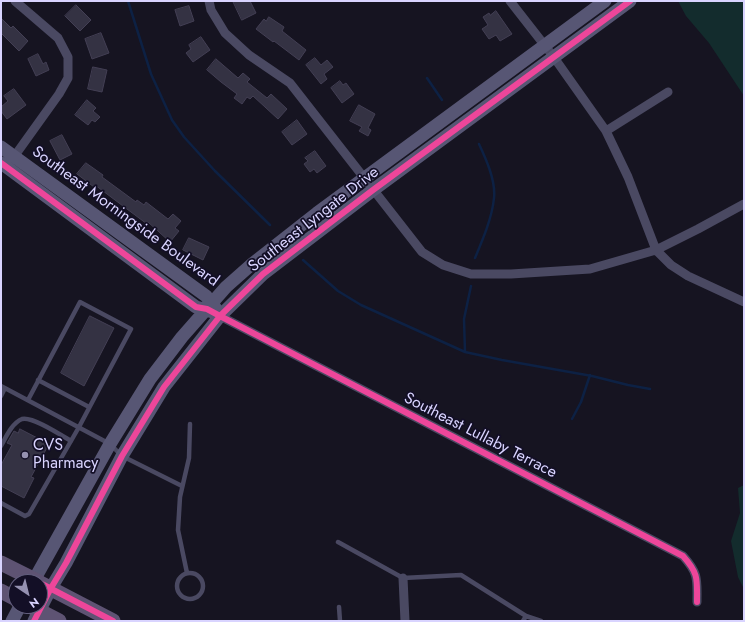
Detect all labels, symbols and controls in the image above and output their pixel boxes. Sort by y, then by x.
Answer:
street label: Southeast Morningside Boulevard [28,143,222,291]
street label: Southeast Lyngate Drive [245,163,383,277]
street label: Southeast Lullaby Terrace [400,389,560,483]
place label: CVS Pharmacy [33,436,98,474]
marker: CVS Pharmacy [20,450,30,460]
north arrow [8,574,48,614]
text: N [26,594,42,612]

